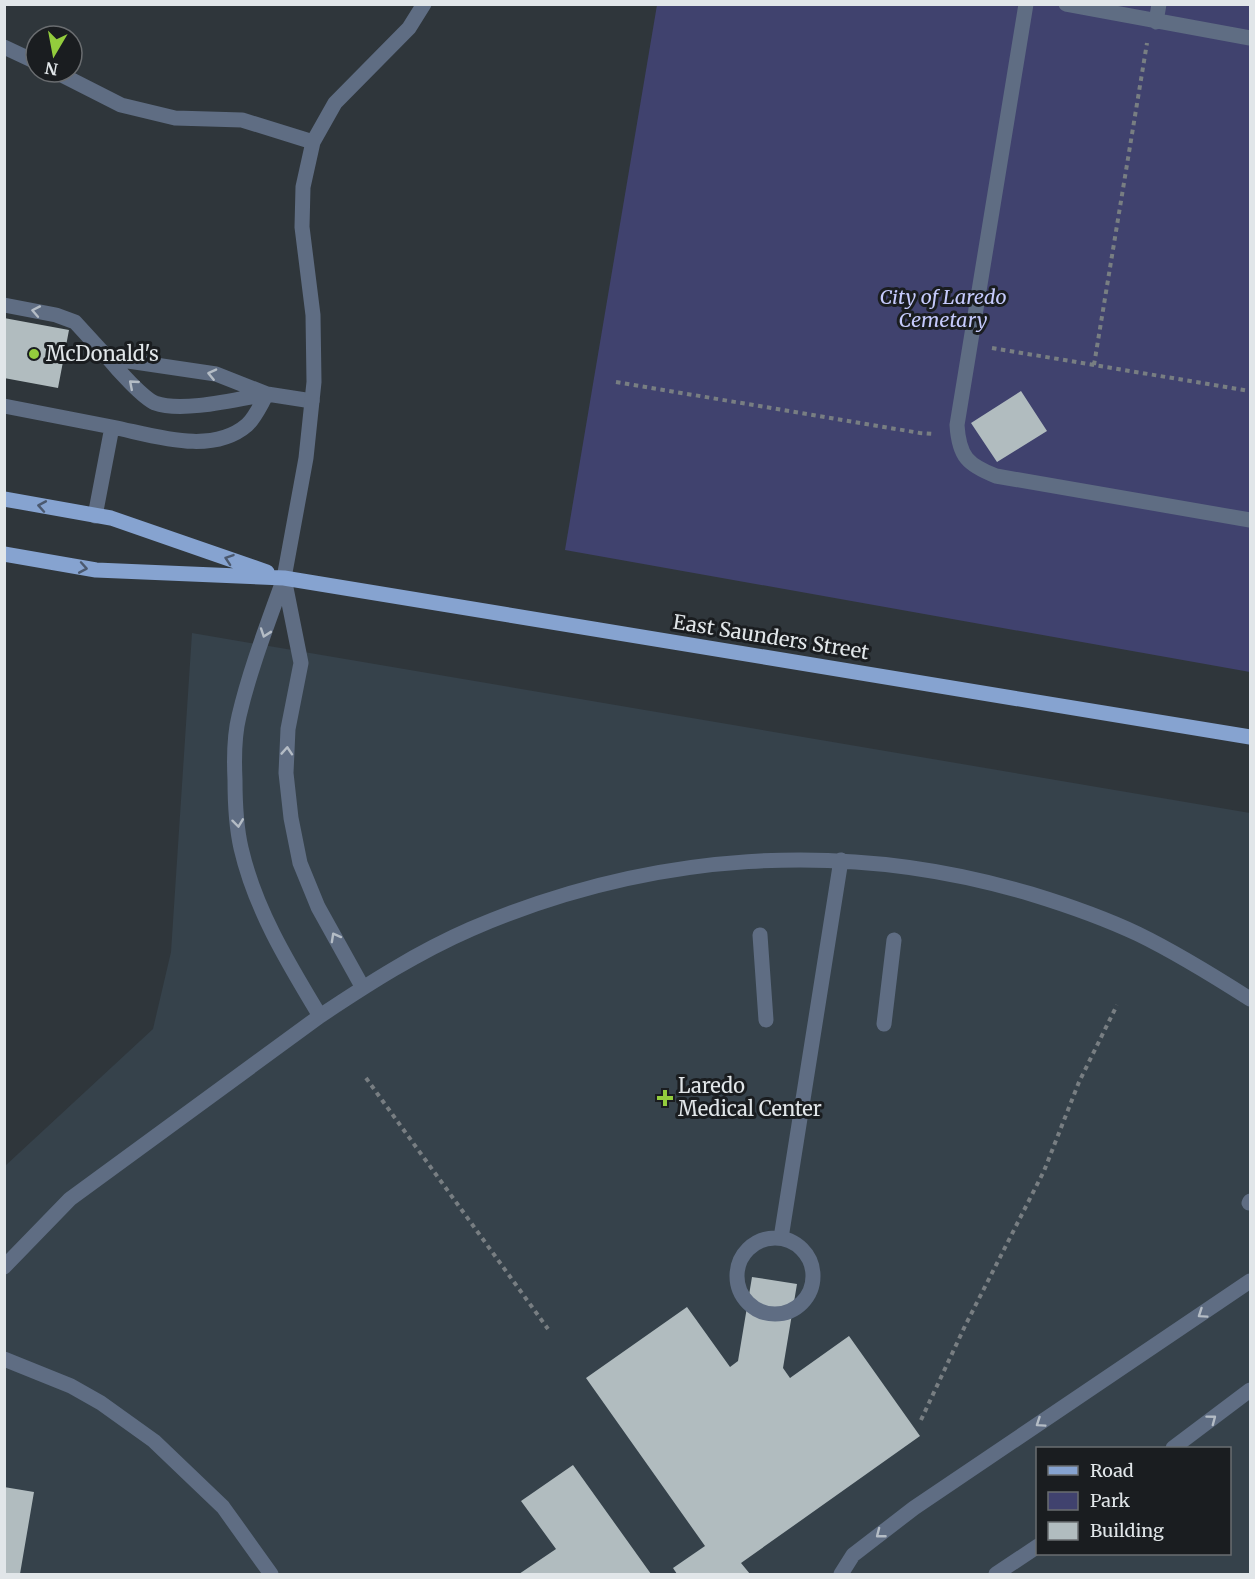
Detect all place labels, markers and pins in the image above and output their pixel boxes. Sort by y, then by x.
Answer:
place label: McDonald's [46,341,159,366]
marker: McDonald's [27,347,41,361]
place label: Laredo Medical Center [678,1073,822,1121]
marker: Laredo Medical Center [656,1089,674,1107]

